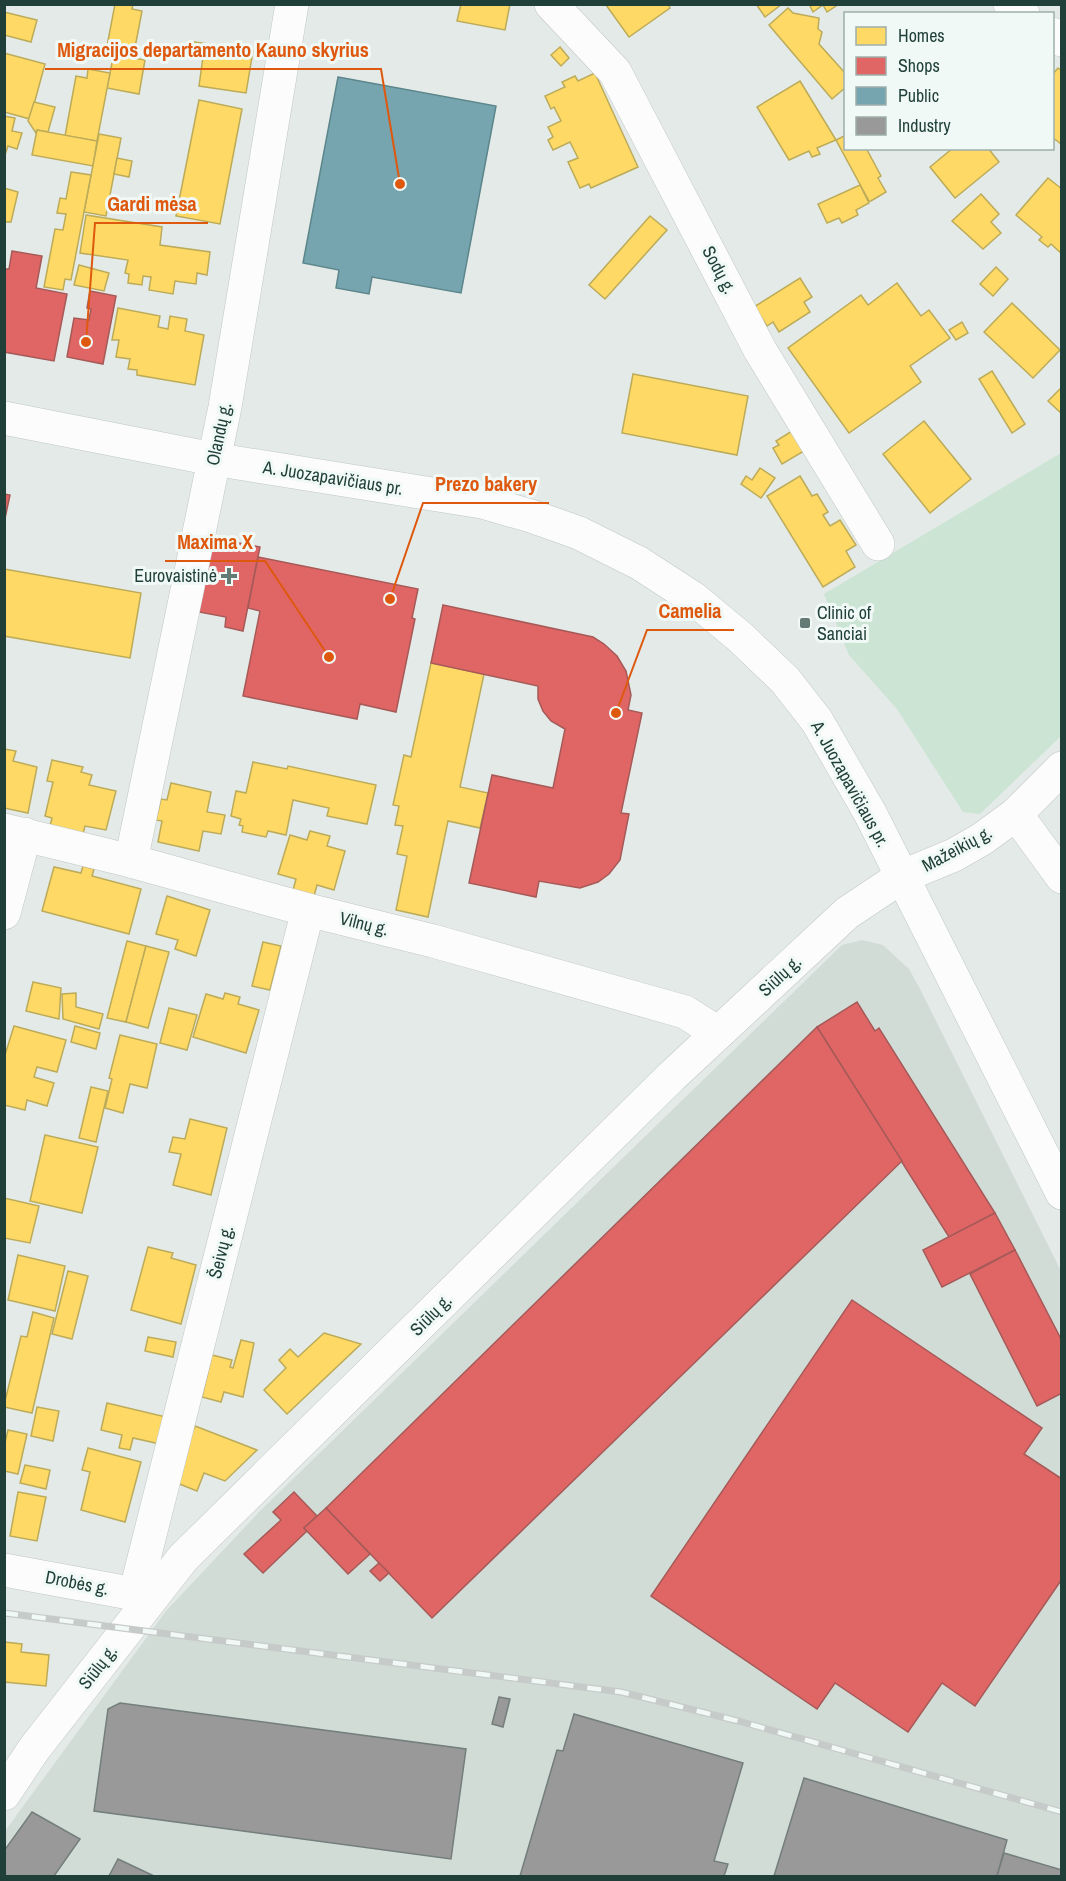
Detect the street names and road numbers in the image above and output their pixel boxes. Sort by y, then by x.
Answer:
street label: Sodų g. [696,241,742,298]
street label: Olandų g. [200,400,237,468]
street label: A. Juozapavičiaus pr. [260,454,405,501]
street label: A. Juozapavičiaus pr. [805,715,896,852]
street label: Mažeikių g. [917,820,996,878]
street label: Vilnų g. [337,905,391,942]
street label: Siūlų g. [753,949,806,1002]
street label: Šeivų g. [202,1223,239,1281]
street label: Siūlų g. [404,1288,457,1341]
street label: Drobės g. [43,1564,111,1601]
street label: Siūlų g. [72,1639,123,1694]

